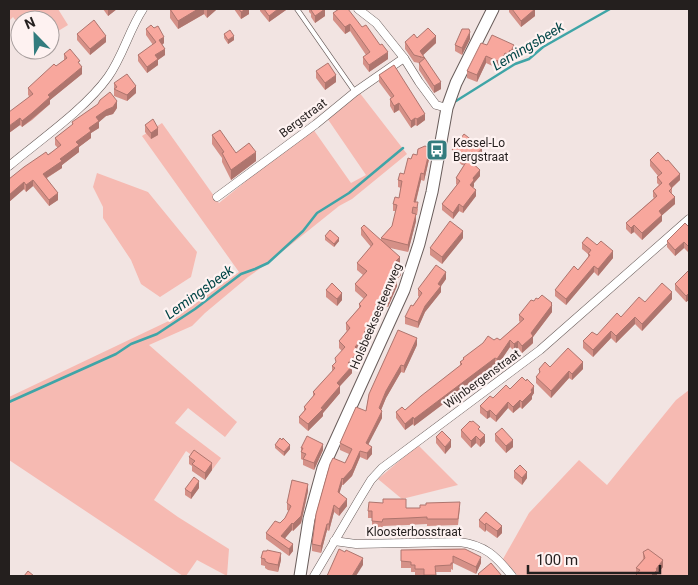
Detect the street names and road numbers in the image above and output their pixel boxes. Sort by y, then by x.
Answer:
street label: Bergstraat [277,96,329,140]
street label: Holsbeeksesteenweg [347,261,405,371]
street label: Wijnbergenstraat [441,347,523,411]
street label: Kloosterbosstraat [366,525,462,539]

